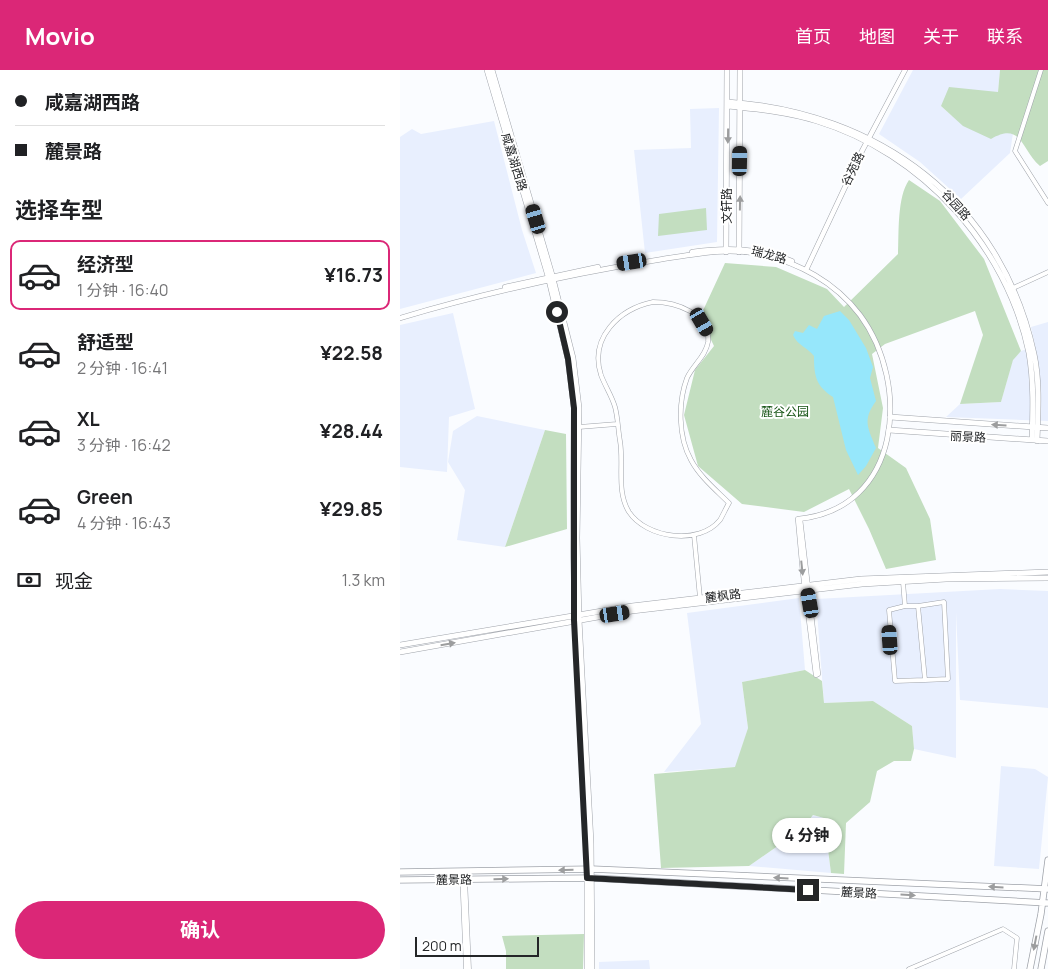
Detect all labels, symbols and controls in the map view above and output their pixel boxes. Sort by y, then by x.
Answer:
text: Movio [25,19,95,52]
text: 首页 [795,24,831,48]
text: 地图 [859,24,895,48]
text: 关于 [923,24,959,48]
text: 联系 [987,24,1023,48]
text: 咸嘉湖西路 [45,89,140,115]
one-way arrow [723,128,731,144]
street label: 咸嘉湖西路 [498,131,531,193]
text: 麓景路 [45,138,102,164]
car [732,146,747,176]
street label: 谷苑路 [837,149,868,189]
street label: 谷园路 [938,186,975,224]
street label: 文轩路 [718,188,735,224]
text: 选择车型 [15,195,103,225]
one-way arrow [736,195,744,211]
car [524,202,547,236]
street label: 瑞龙路 [750,242,789,267]
text: 经济型 [77,251,134,277]
car [616,252,647,272]
icon: car [17,253,62,298]
text: ¥16.73 [324,262,383,288]
text: 1 分钟 · 16:40 [77,279,169,301]
route start [546,301,568,323]
car [688,305,715,339]
text: 舒适型 [77,329,134,355]
icon: car [17,331,62,376]
text: ¥22.58 [320,340,383,366]
text: 2 分钟 · 16:41 [77,357,168,379]
park label: 麓谷公园 [761,403,809,420]
text: XL [77,406,100,432]
icon: car [17,409,62,454]
text: ¥28.44 [320,418,383,444]
one-way arrow [991,421,1007,429]
street label: 丽景路 [950,427,986,446]
text: 3 分钟 · 16:42 [77,434,171,456]
text: Green [77,484,133,510]
icon: car [17,487,62,532]
text: ¥29.85 [320,496,383,522]
text: 4 分钟 · 16:43 [77,512,171,534]
one-way arrow [798,560,806,576]
icon: cash [15,566,43,594]
text: 现金 [55,568,93,594]
text: 1.3 km [342,569,385,591]
street label: 麓枫路 [704,585,742,606]
car [800,587,819,619]
car [599,604,630,624]
car [881,625,898,655]
one-way arrow [440,639,456,647]
callout: 4 分钟 [773,818,843,852]
text: 4 分钟 [785,824,829,846]
one-way arrow [558,866,574,874]
street label: 麓景路 [436,871,472,888]
one-way arrow [773,873,789,881]
one-way arrow [493,875,509,883]
route end [797,879,819,901]
street label: 麓景路 [841,883,877,902]
one-way arrow [987,883,1003,891]
one-way arrow [901,892,917,900]
button: 确认 [15,901,385,959]
scale bar [415,934,539,957]
one-way arrow [1031,935,1039,951]
text: 200 m [422,936,462,955]

